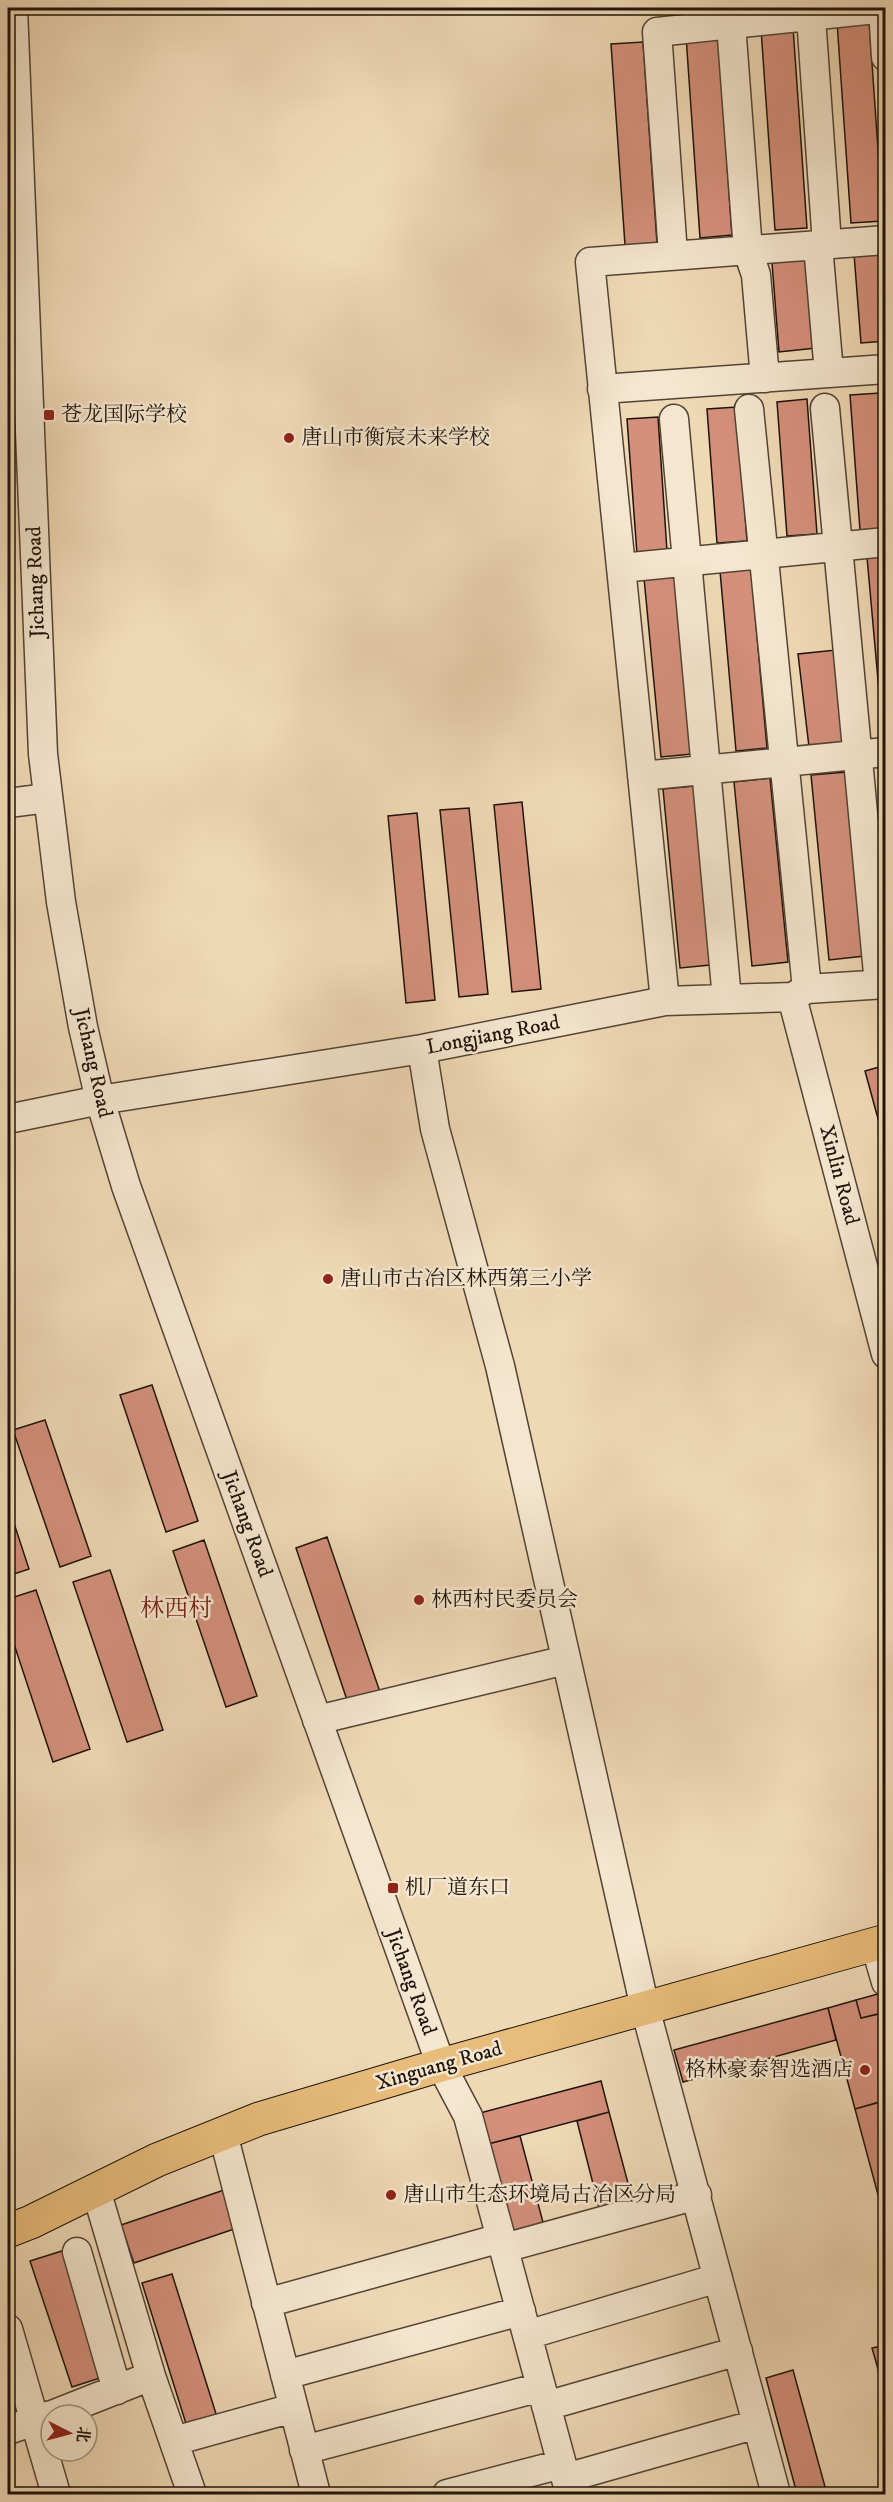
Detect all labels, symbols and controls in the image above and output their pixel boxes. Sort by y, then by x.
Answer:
place label: 苍龙国际学校 [61,402,187,428]
marker: 苍龙国际学校 [42,408,56,422]
place label: 唐山市衡宸未来学校 [301,425,490,451]
marker: 唐山市衡宸未来学校 [282,431,296,445]
street label: Jichang Road [21,525,51,640]
street label: Jichang Road [67,1004,118,1121]
street label: Longjiang Road [424,1009,562,1061]
street label: Xinlin Road [813,1122,865,1228]
place label: 唐山市古冶区林西第三小学 [340,1266,592,1292]
marker: 唐山市古冶区林西第三小学 [321,1272,335,1286]
street label: Jichang Road [215,1465,278,1581]
place label: 林西村民委员会 [431,1587,578,1613]
marker: 林西村民委员会 [412,1593,426,1607]
district label: 林西村 [140,1594,212,1624]
place label: 机厂道东口 [405,1875,510,1901]
marker: 机厂道东口 [386,1881,400,1895]
street label: Jichang Road [379,1923,442,2039]
street label: Xinguang Road [373,2035,506,2096]
place label: 格林豪泰智选酒店 [685,2057,853,2083]
marker: 格林豪泰智选酒店 [858,2063,872,2077]
place label: 唐山市生态环境局古冶区分局 [403,2182,676,2208]
marker: 唐山市生态环境局古冶区分局 [384,2188,398,2202]
north arrow [39,2403,99,2463]
text: 北 [72,2425,94,2443]

